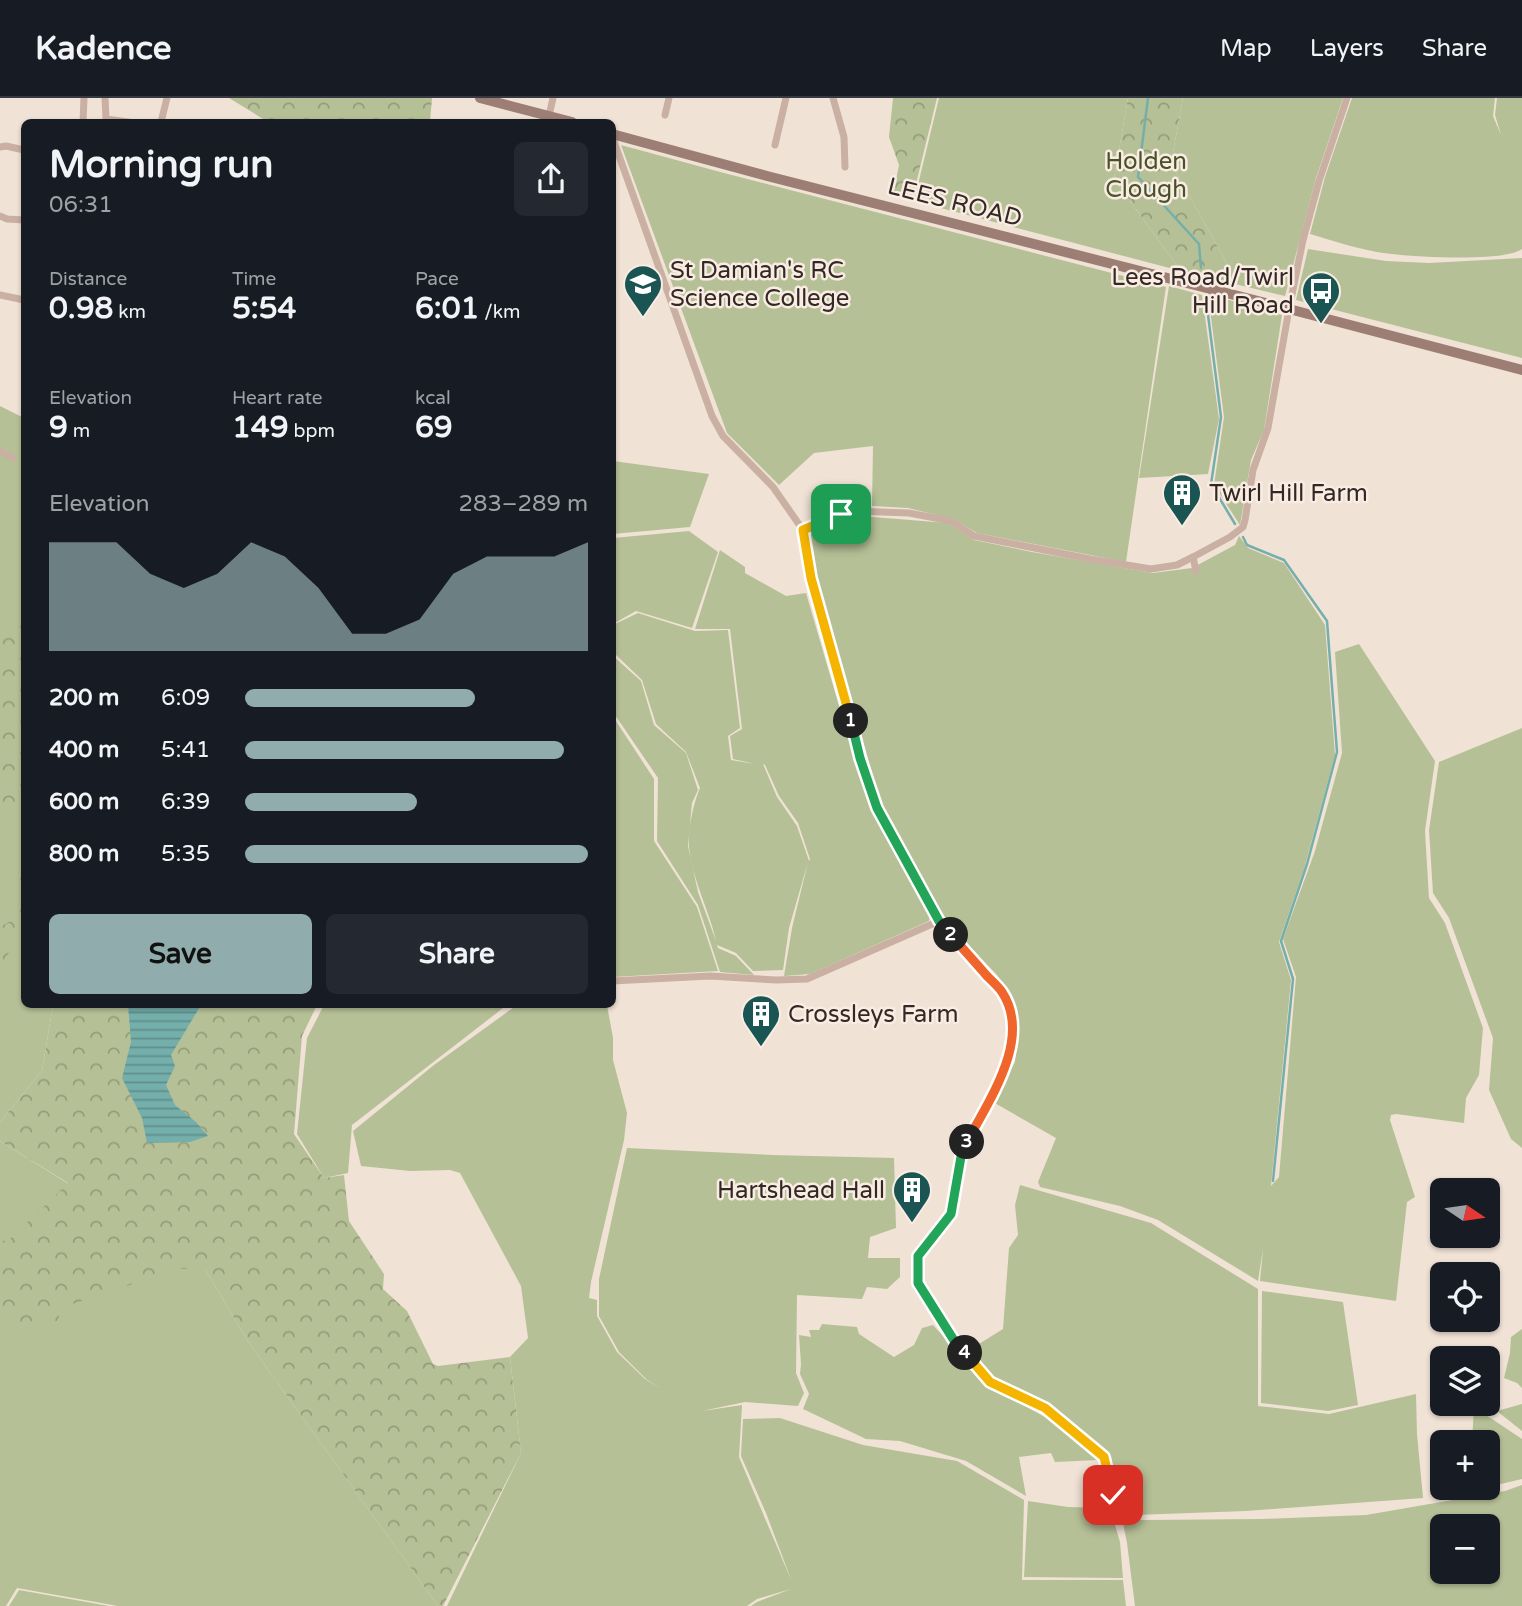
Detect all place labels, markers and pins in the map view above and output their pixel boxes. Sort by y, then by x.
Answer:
place label: St Damian's RC Science College [670,256,849,313]
school or university icon: St Damian's RC Science College [622,263,664,318]
place label: Lees Road/Twirl Hill Road [1111,263,1294,320]
bus stop icon: Lees Road/Twirl Hill Road [1300,270,1342,325]
building icon: Twirl Hill Farm [1161,472,1203,527]
place label: Twirl Hill Farm [1209,479,1368,508]
pin [811,484,871,544]
pin: 1 [834,704,868,738]
pin: 2 [934,918,968,952]
building icon: Crossleys Farm [740,993,782,1048]
place label: Crossleys Farm [788,1000,959,1029]
pin: 3 [950,1124,984,1160]
building icon: Hartshead Hall [891,1169,933,1224]
place label: Hartshead Hall [717,1176,885,1205]
pin: 4 [948,1336,982,1370]
pin [1083,1465,1143,1525]

